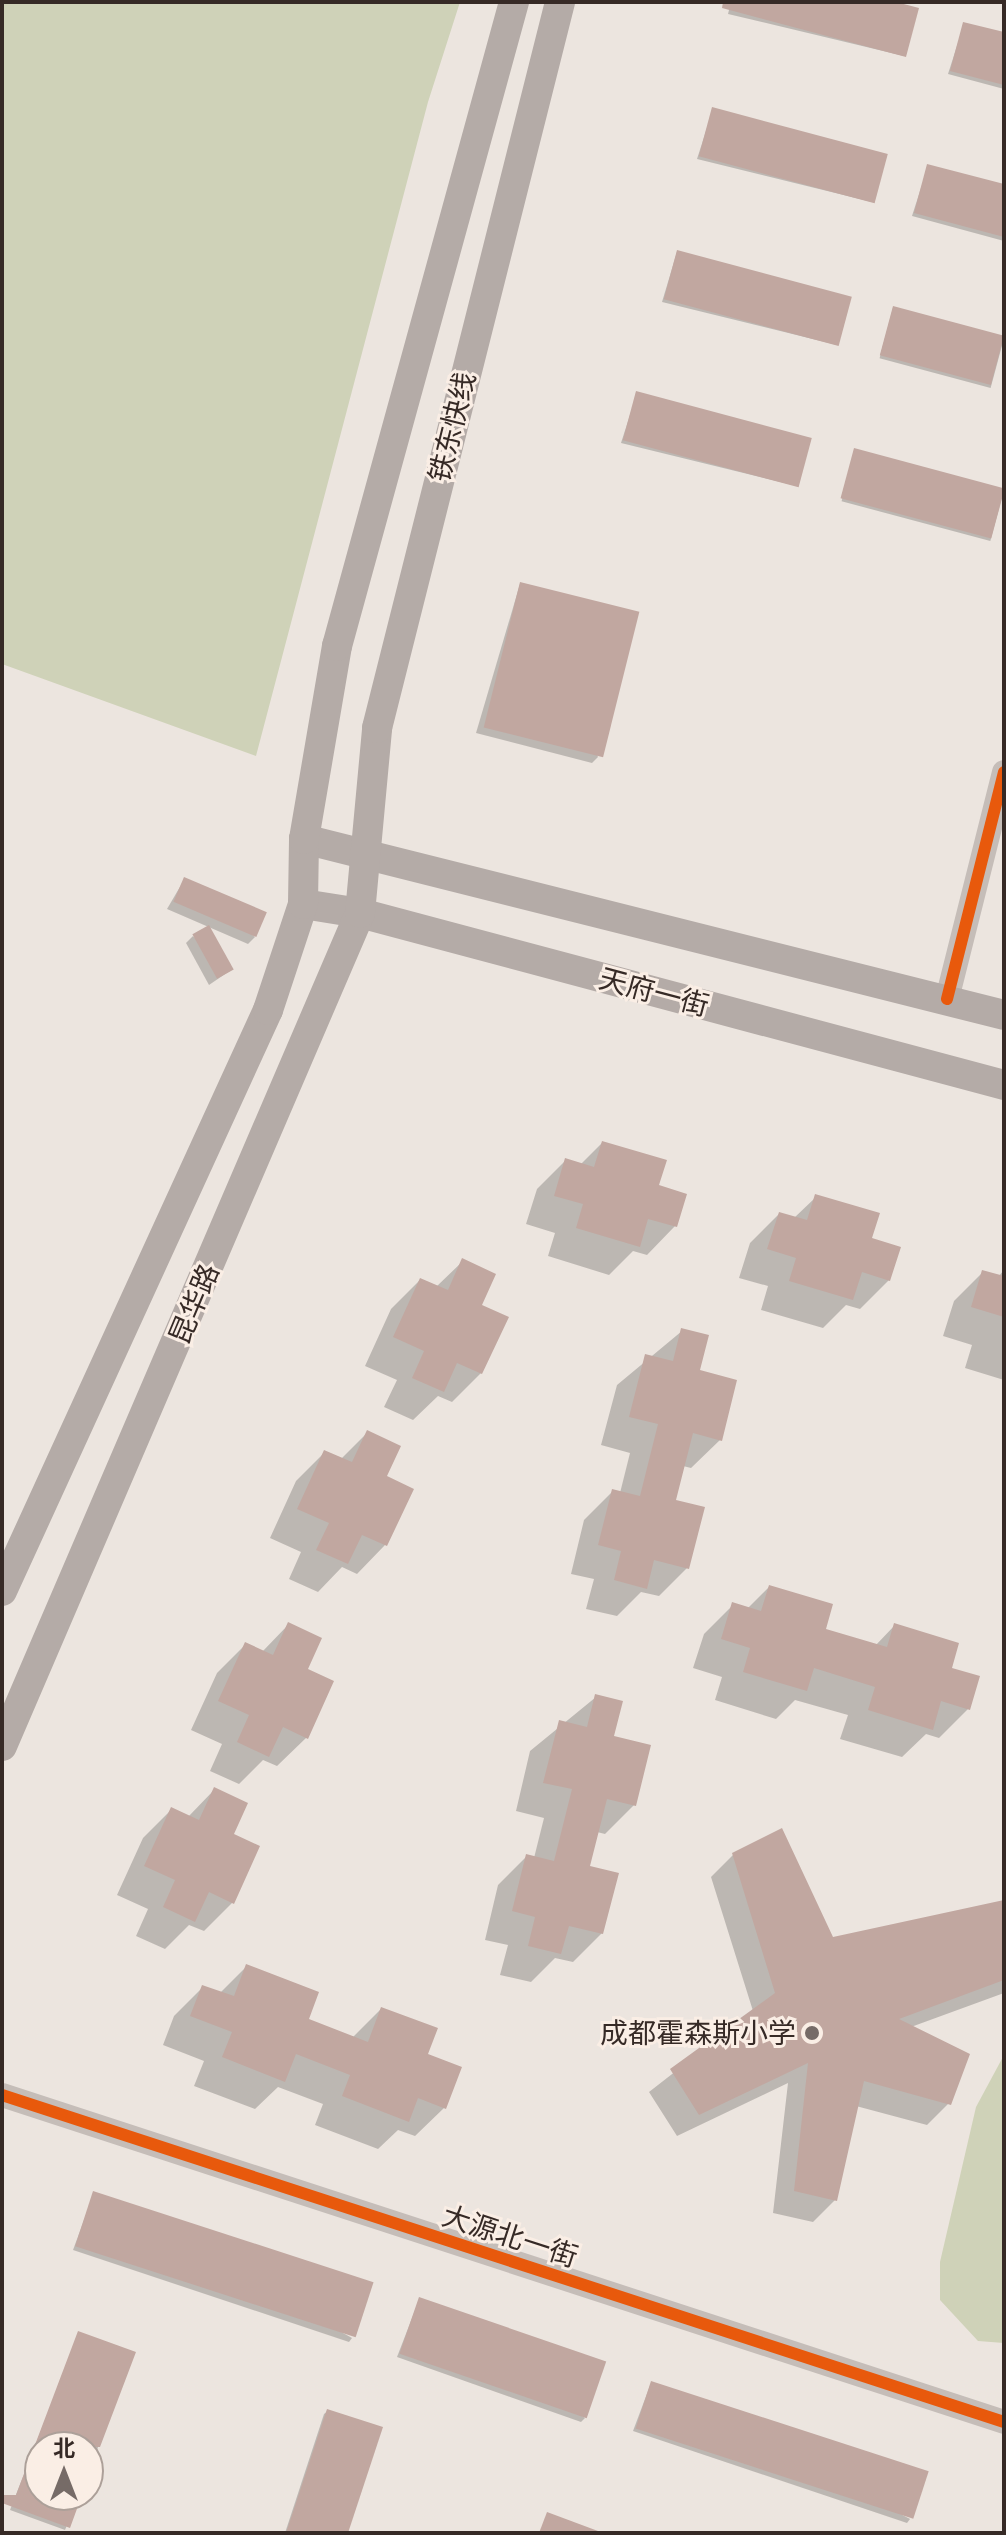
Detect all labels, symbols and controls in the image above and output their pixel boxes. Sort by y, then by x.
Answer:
street label: 铁东快线 [422,369,482,485]
street label: 天府一街 [596,961,712,1023]
street label: 昆华路 [162,1259,226,1349]
place label: 成都霍森斯小学 [600,2016,796,2050]
marker: 成都霍森斯小学 [803,2024,821,2042]
street label: 大源北一街 [438,2198,582,2274]
north arrow [24,2431,104,2511]
text: 北 [53,2435,75,2462]

